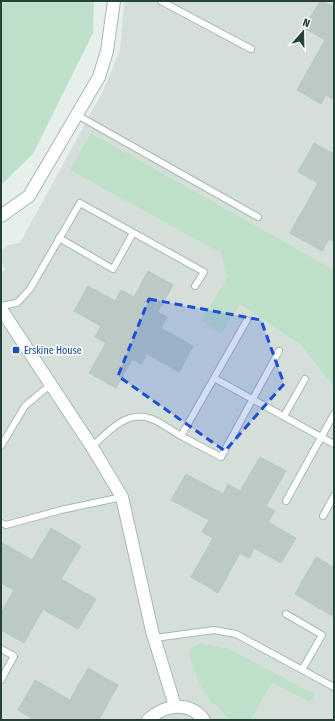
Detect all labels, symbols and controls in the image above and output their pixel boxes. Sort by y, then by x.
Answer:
north arrow [283,12,323,52]
text: N [301,16,312,30]
marker: Erskine House [11,345,21,355]
place label: Erskine House [24,345,82,357]

